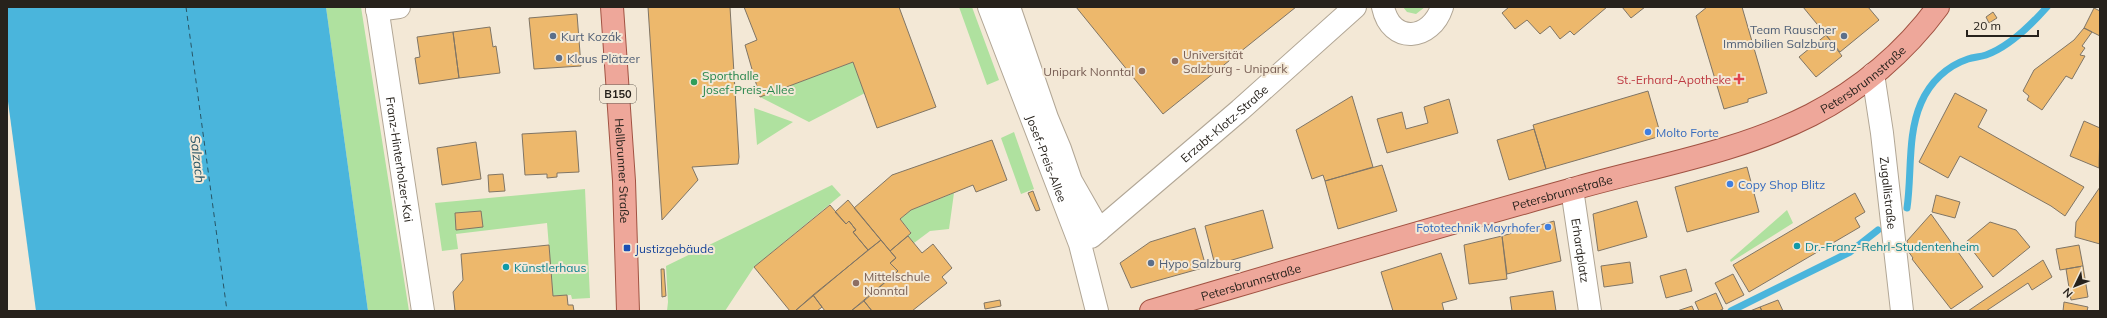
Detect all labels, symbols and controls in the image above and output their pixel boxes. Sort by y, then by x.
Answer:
scale bar [1967,12,2038,38]
text: 20 m [1973,18,2001,33]
place label: Team Rauscher Immobilien Salzburg [1723,22,1837,51]
place label: Kurt Kozák [561,29,622,44]
marker: Kurt Kozák [548,31,558,41]
marker: Team Rauscher Immobilien Salzburg [1839,31,1849,41]
street label: Petersbrunnstraße [1817,42,1908,116]
place label: Universität Salzburg - Unipark [1183,47,1288,76]
place label: Klaus Plätzer [567,51,640,66]
marker: Klaus Plätzer [554,53,564,63]
marker: Universität Salzburg - Unipark [1170,56,1180,66]
place label: Unipark Nonntal [1043,64,1134,79]
marker: Unipark Nonntal [1137,66,1147,76]
place label: Sporthalle Josef-Preis-Allee [702,68,794,97]
place label: St.-Erhard-Apotheke [1617,72,1731,87]
marker: St.-Erhard-Apotheke [1734,74,1744,84]
marker: Sporthalle Josef-Preis-Allee [689,77,699,87]
street label: Erzabt-Klotz-Straße [1177,81,1271,165]
road number: B150 [600,85,636,103]
street label: Franz-Hinterholzer-Kai [383,96,417,223]
street label: Josef-Preis-Allee [1024,112,1071,204]
street label: Hellbrunner Straße [612,118,633,223]
place label: Molto Forte [1656,125,1719,140]
marker: Molto Forte [1643,127,1653,137]
water label: Salzach [187,134,209,184]
street label: Zugallistraße [1877,156,1900,230]
street label: Petersbrunnstraße [1510,171,1614,213]
place label: Copy Shop Blitz [1738,177,1825,192]
marker: Copy Shop Blitz [1725,179,1735,189]
street label: Erhardplatz [1569,217,1593,284]
place label: Fototechnik Mayrhofer [1416,220,1541,235]
marker: Fototechnik Mayrhofer [1543,222,1553,232]
place label: Dr.-Franz-Rehrl-Studentenheim [1805,239,1979,254]
place label: Justizgebäude [635,241,714,256]
marker: Dr.-Franz-Rehrl-Studentenheim [1792,241,1802,251]
marker: Justizgebäude [622,243,632,253]
place label: Hypo Salzburg [1159,256,1241,271]
marker: Hypo Salzburg [1146,258,1156,268]
place label: Künstlerhaus [514,260,586,275]
street label: Petersbrunnstraße [1199,260,1302,303]
marker: Künstlerhaus [501,262,511,272]
north arrow [2055,266,2095,306]
place label: Mittelschule Nonntal [864,269,930,298]
marker: Mittelschule Nonntal [851,278,861,288]
text: N [2060,285,2076,301]

